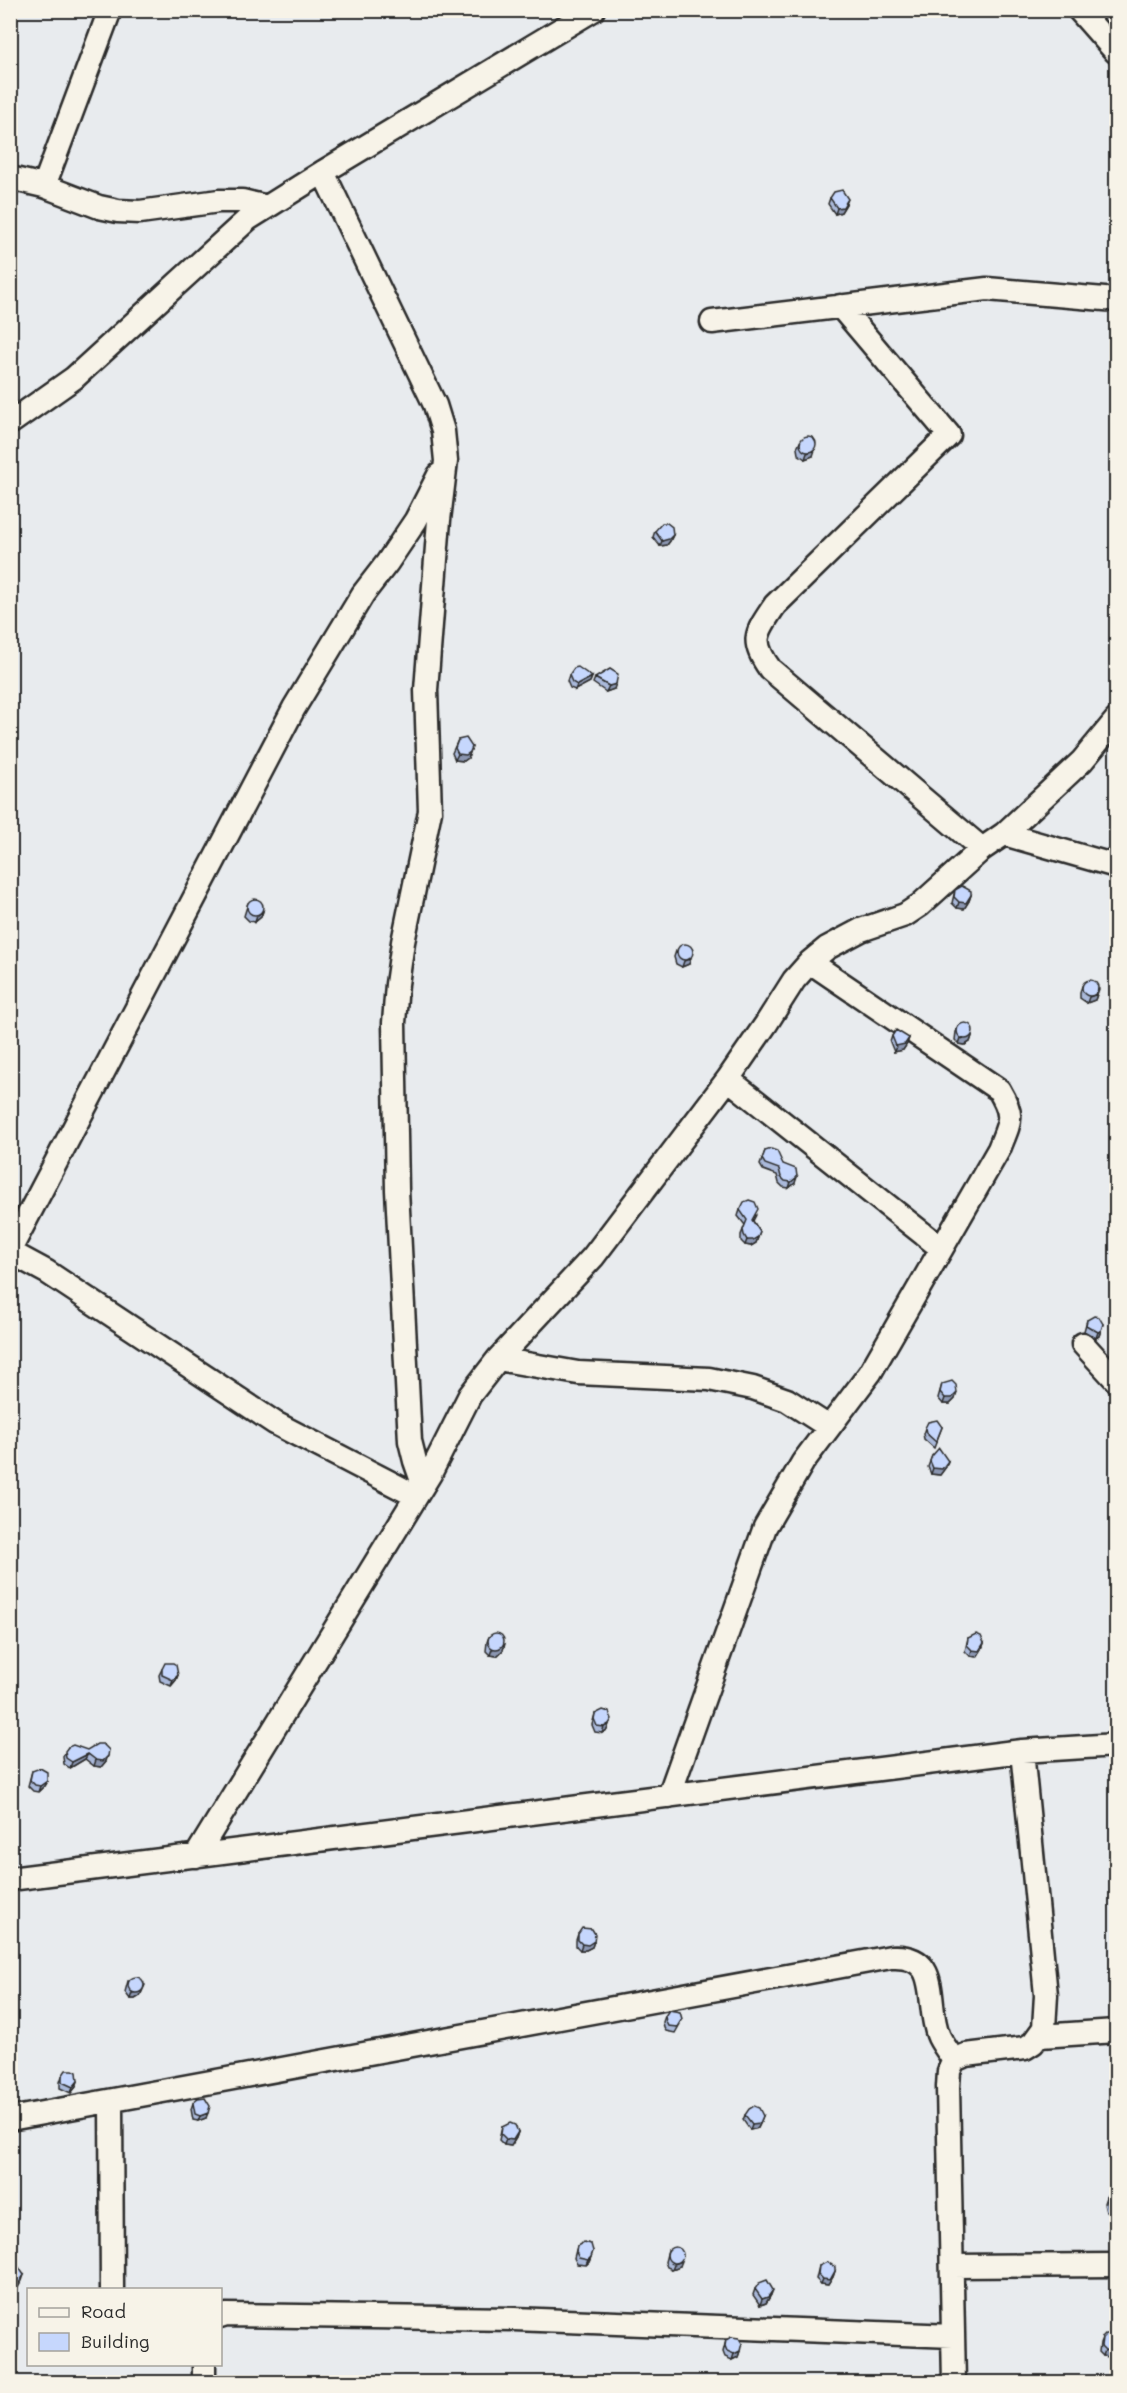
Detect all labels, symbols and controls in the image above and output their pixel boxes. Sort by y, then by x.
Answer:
legend [27,2288,222,2366]
text: Road [81,2299,126,2323]
text: Building [81,2329,149,2353]

